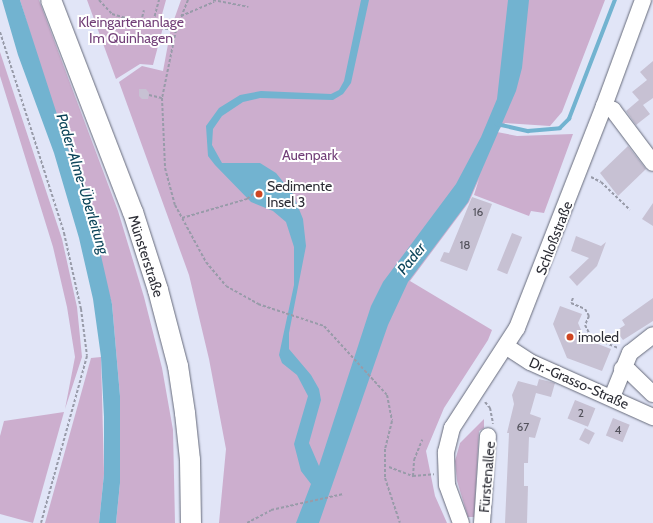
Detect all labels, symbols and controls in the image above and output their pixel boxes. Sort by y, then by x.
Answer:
park label: Kleingartenanlage Im Quinhagen [78,14,184,46]
water label: Pader-Alme-Überleitung [52,111,112,257]
park label: Auenpark [282,147,338,163]
place label: Sedimente Insel 3 [267,178,332,210]
marker: Sedimente Insel 3 [254,189,264,199]
street label: Schloßstraße [532,199,576,277]
house number: 16 [473,205,483,219]
street label: Münsterstraße [125,213,167,299]
house number: 18 [459,238,471,252]
water label: Pader [394,240,430,278]
place label: imoled [578,329,619,345]
marker: imoled [565,332,575,342]
street label: Dr.-Grasso-Straße [527,354,631,412]
house number: 2 [578,406,584,420]
house number: 67 [517,420,529,434]
house number: 4 [615,423,621,437]
street label: Fürstenallee [476,441,498,513]

